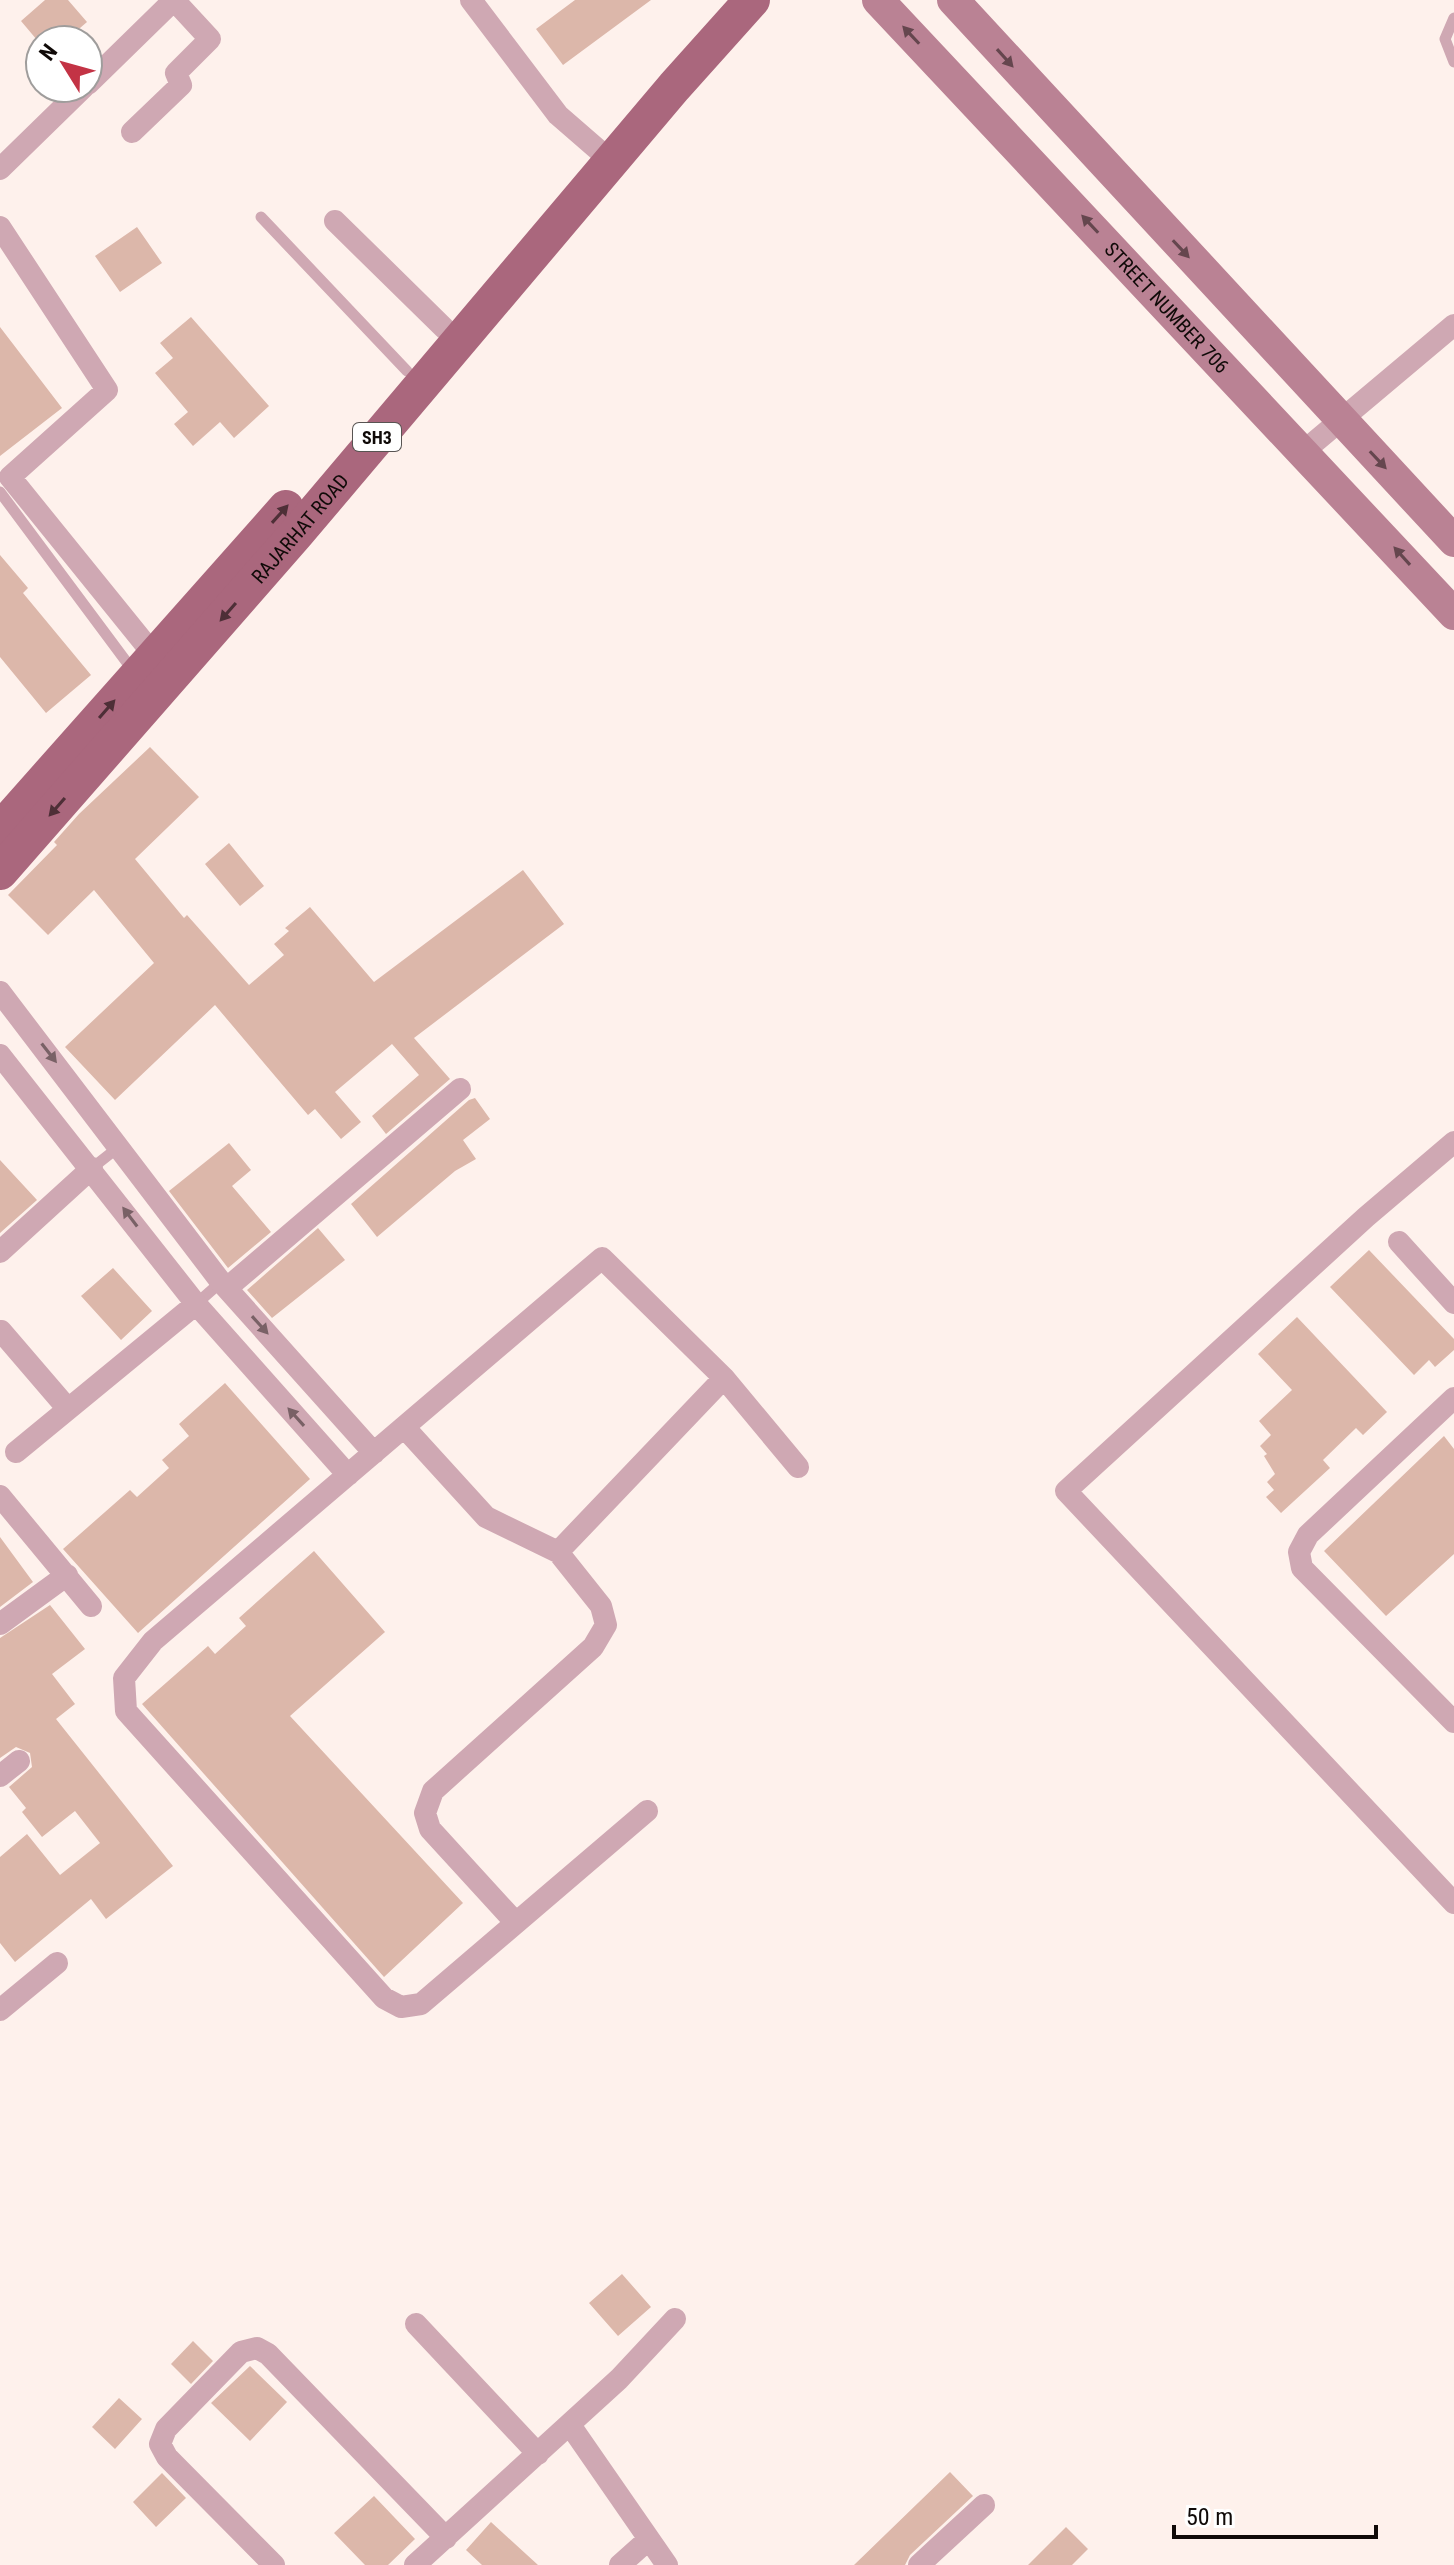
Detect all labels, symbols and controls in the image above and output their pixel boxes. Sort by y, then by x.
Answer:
north arrow [24,24,104,104]
one-way arrow [902,26,921,45]
text: N [34,39,62,65]
one-way arrow [996,48,1013,68]
one-way arrow [1081,215,1099,234]
street label: STREET NUMBER 706 [1100,237,1234,378]
one-way arrow [1172,240,1190,259]
road number: SH3 [353,423,401,451]
one-way arrow [1368,450,1386,469]
street label: RAJARHAT ROAD [246,469,354,588]
one-way arrow [271,505,288,525]
one-way arrow [1393,547,1411,566]
one-way arrow [220,601,237,621]
one-way arrow [98,699,116,718]
one-way arrow [48,798,66,817]
one-way arrow [40,1043,56,1063]
one-way arrow [122,1207,138,1227]
one-way arrow [250,1315,268,1334]
one-way arrow [288,1407,305,1427]
scale bar [1174,2489,1376,2539]
text: 50 m [1186,2503,1233,2531]

